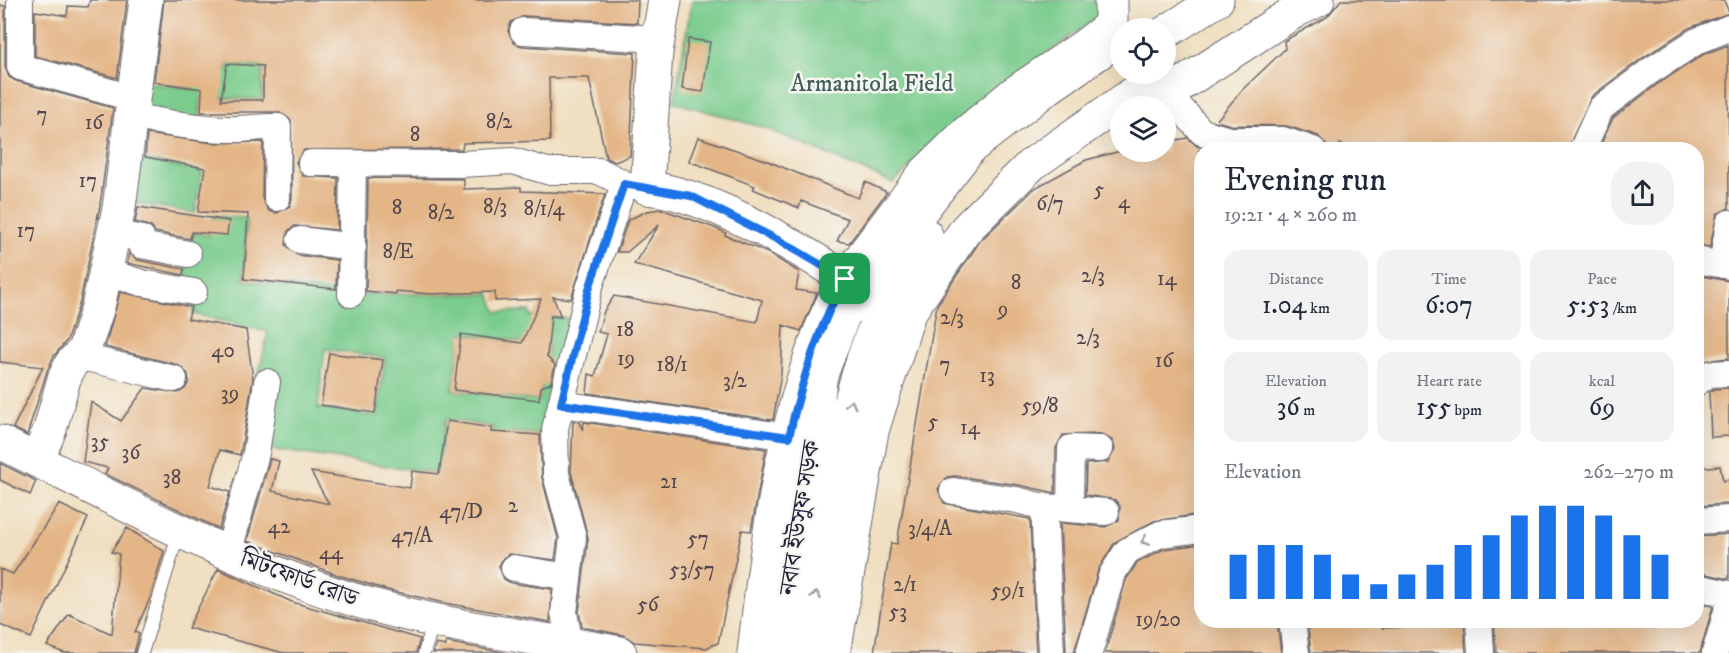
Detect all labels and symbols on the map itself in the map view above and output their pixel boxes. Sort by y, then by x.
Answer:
park label: Armanitola Field [791,69,953,99]
house number: 7 [36,102,48,128]
house number: 8/2 [486,109,513,135]
house number: 16 [85,110,104,136]
house number: 8 [410,122,420,148]
house number: 17 [79,168,97,194]
house number: 5 [1094,177,1104,203]
house number: 4 [1118,189,1131,215]
house number: 6/7 [1036,191,1064,217]
house number: 8/3 [483,194,507,220]
house number: 8 [392,195,402,221]
house number: 8/1/4 [523,196,566,222]
house number: 8/2 [428,200,455,226]
house number: 17 [17,218,35,244]
house number: 8/E [382,239,414,265]
pin [819,253,870,304]
house number: 2/3 [1081,263,1105,289]
house number: 14 [1157,266,1178,292]
house number: 8 [1011,270,1021,296]
house number: 9 [997,297,1008,323]
house number: 2/3 [940,305,964,331]
house number: 18 [616,317,634,343]
house number: 2/3 [1076,325,1100,351]
house number: 40 [211,338,235,364]
house number: 19 [617,346,635,372]
house number: 16 [1155,348,1174,374]
house number: 18/1 [656,352,688,378]
house number: 7 [939,352,951,378]
house number: 13 [979,363,995,389]
house number: 3/2 [723,368,748,394]
house number: 39 [221,381,239,407]
house number: 59/8 [1021,393,1059,419]
one-way arrow [844,399,856,409]
house number: 5 [928,409,938,435]
house number: 14 [960,415,981,441]
house number: 35 [91,429,109,455]
street label: নবাব ইউসুফ সড়ক [772,437,827,599]
house number: 36 [122,440,141,466]
house number: 38 [163,465,181,491]
house number: 21 [660,469,678,495]
house number: 2 [508,493,519,519]
house number: 47/D [439,499,483,525]
house number: 42 [268,514,291,540]
house number: 3/4/A [908,516,953,542]
house number: 47/A [391,523,433,549]
house number: 57 [687,526,709,552]
one-way arrow [1141,534,1152,546]
house number: 44 [319,540,344,566]
street label: মিটফোর্ড রোড [235,543,363,614]
house number: 53/57 [669,557,715,583]
house number: 2/1 [893,572,917,598]
house number: 59/1 [991,578,1025,604]
one-way arrow [809,591,821,600]
house number: 56 [637,592,660,618]
house number: 53 [889,599,907,625]
house number: 19/20 [1135,607,1181,633]

